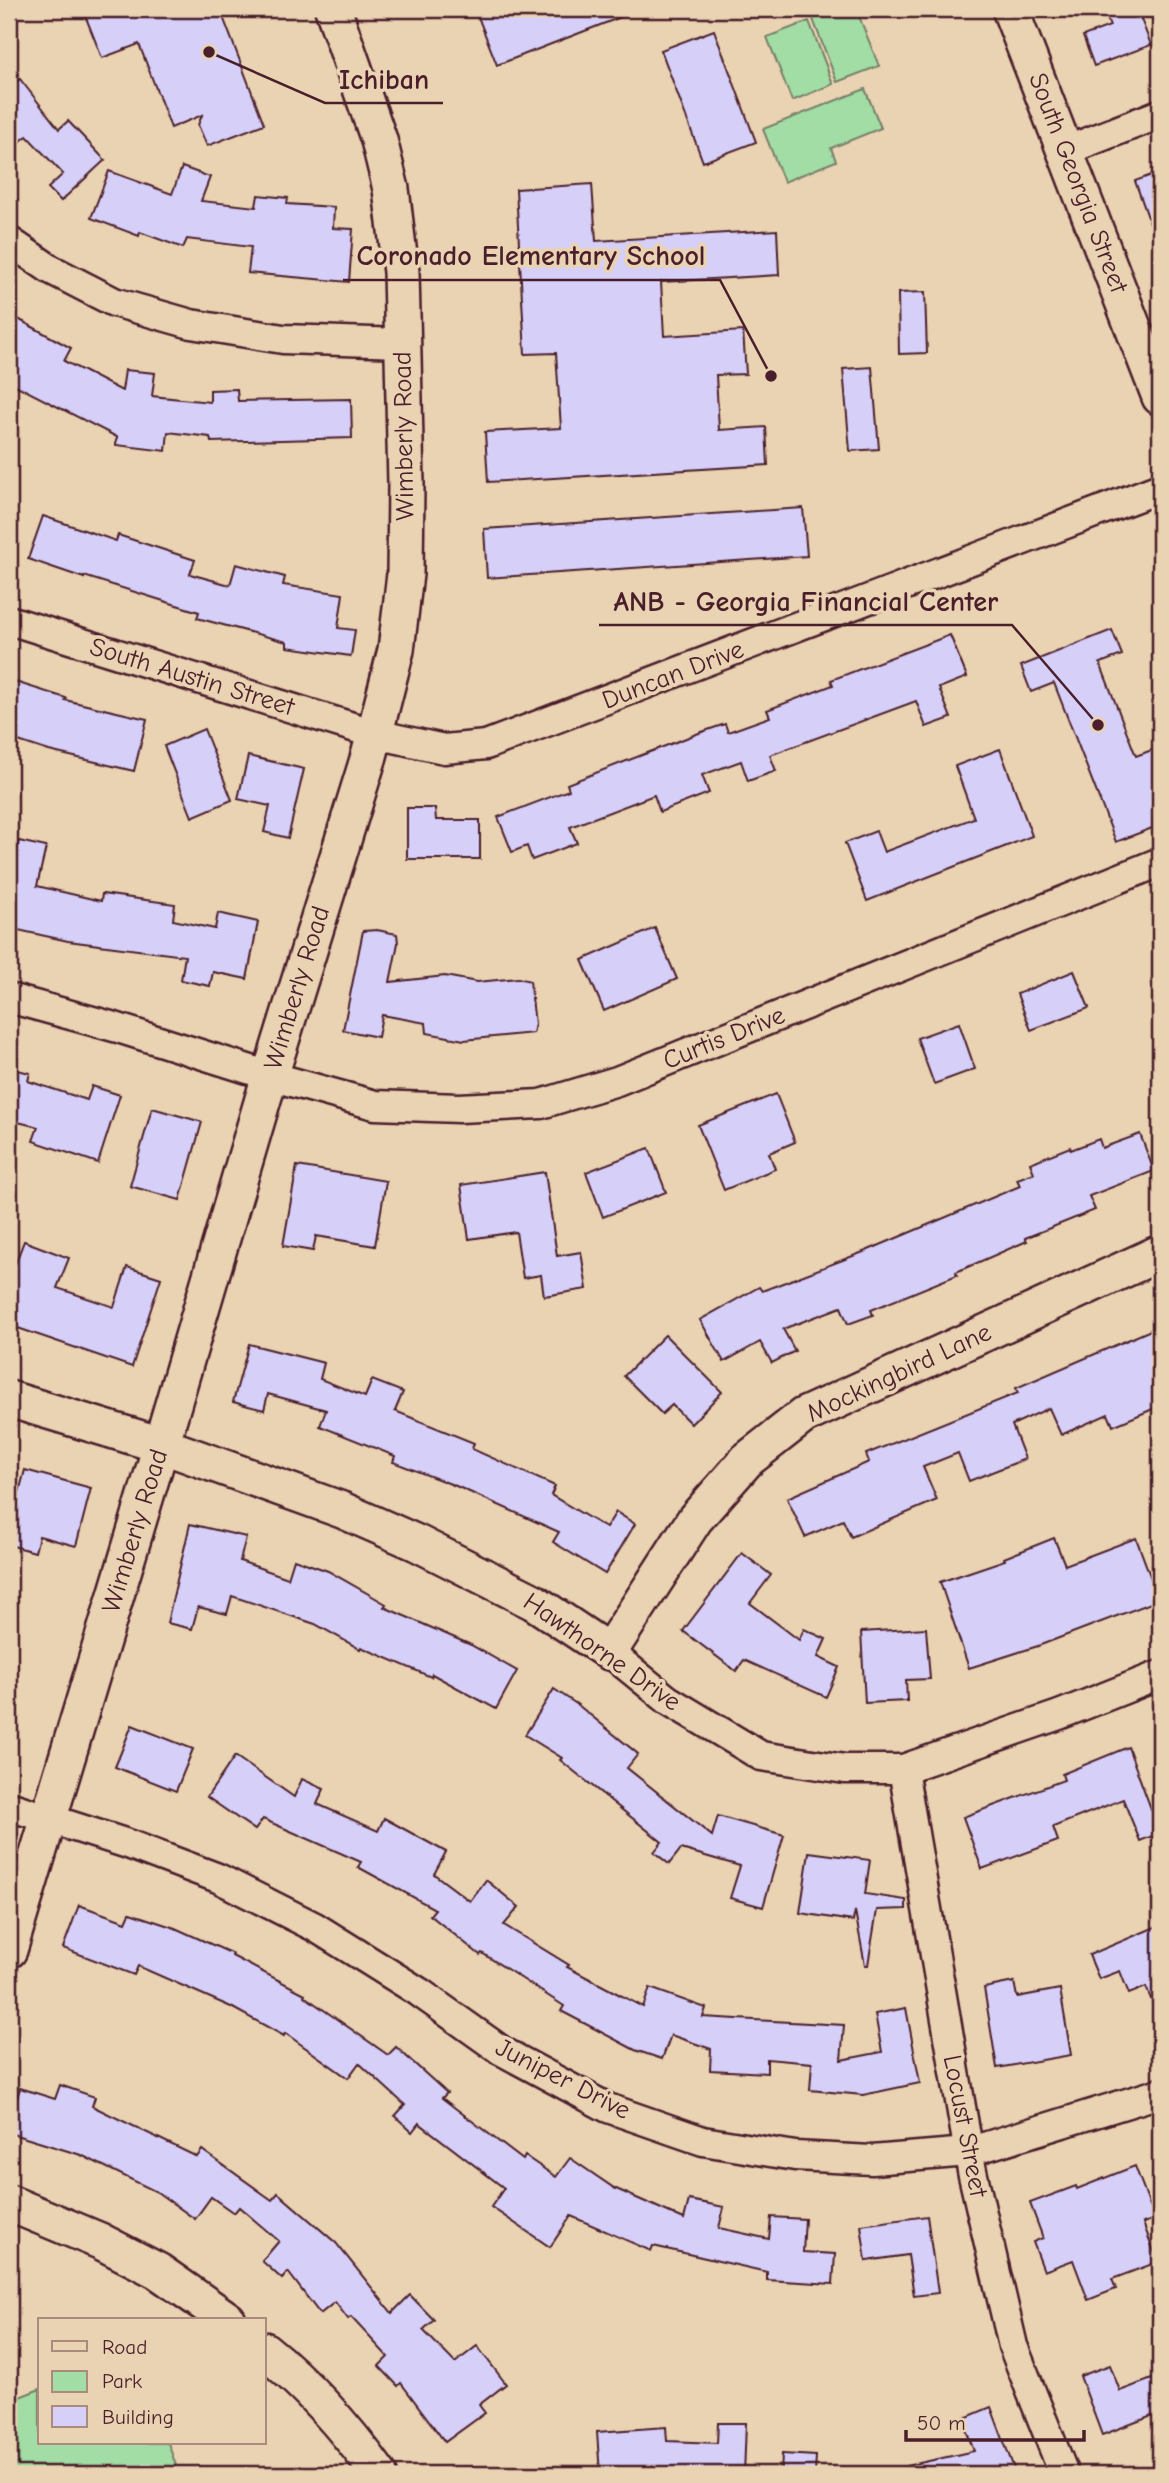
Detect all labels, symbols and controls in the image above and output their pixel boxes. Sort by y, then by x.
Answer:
callout: Ichiban [325,54,443,103]
text: Ichiban [339,64,429,96]
street label: South Georgia Street [1022,69,1134,299]
callout: Coronado Elementary School [343,231,720,280]
text: Coronado Elementary School [357,240,705,272]
street label: Wimberly Road [388,351,420,521]
callout: ANB - Georgia Financial Center [599,576,1012,625]
text: ANB - Georgia Financial Center [614,586,999,618]
street label: South Austin Street [86,632,299,723]
street label: Duncan Drive [598,634,748,716]
street label: Wimberly Road [258,903,336,1073]
street label: Curtis Drive [659,1000,789,1076]
street label: Mockingbird Lane [802,1317,996,1429]
street label: Wimberly Road [96,1446,174,1616]
street label: Hawthorne Drive [518,1587,686,1717]
street label: Juniper Drive [491,2032,635,2126]
street label: Locust Street [937,2052,994,2201]
legend [38,2318,266,2444]
text: Road [102,2335,147,2359]
text: Park [102,2369,142,2393]
scale bar [906,2399,1085,2443]
text: Building [102,2405,174,2429]
text: 50 m [917,2411,966,2435]

